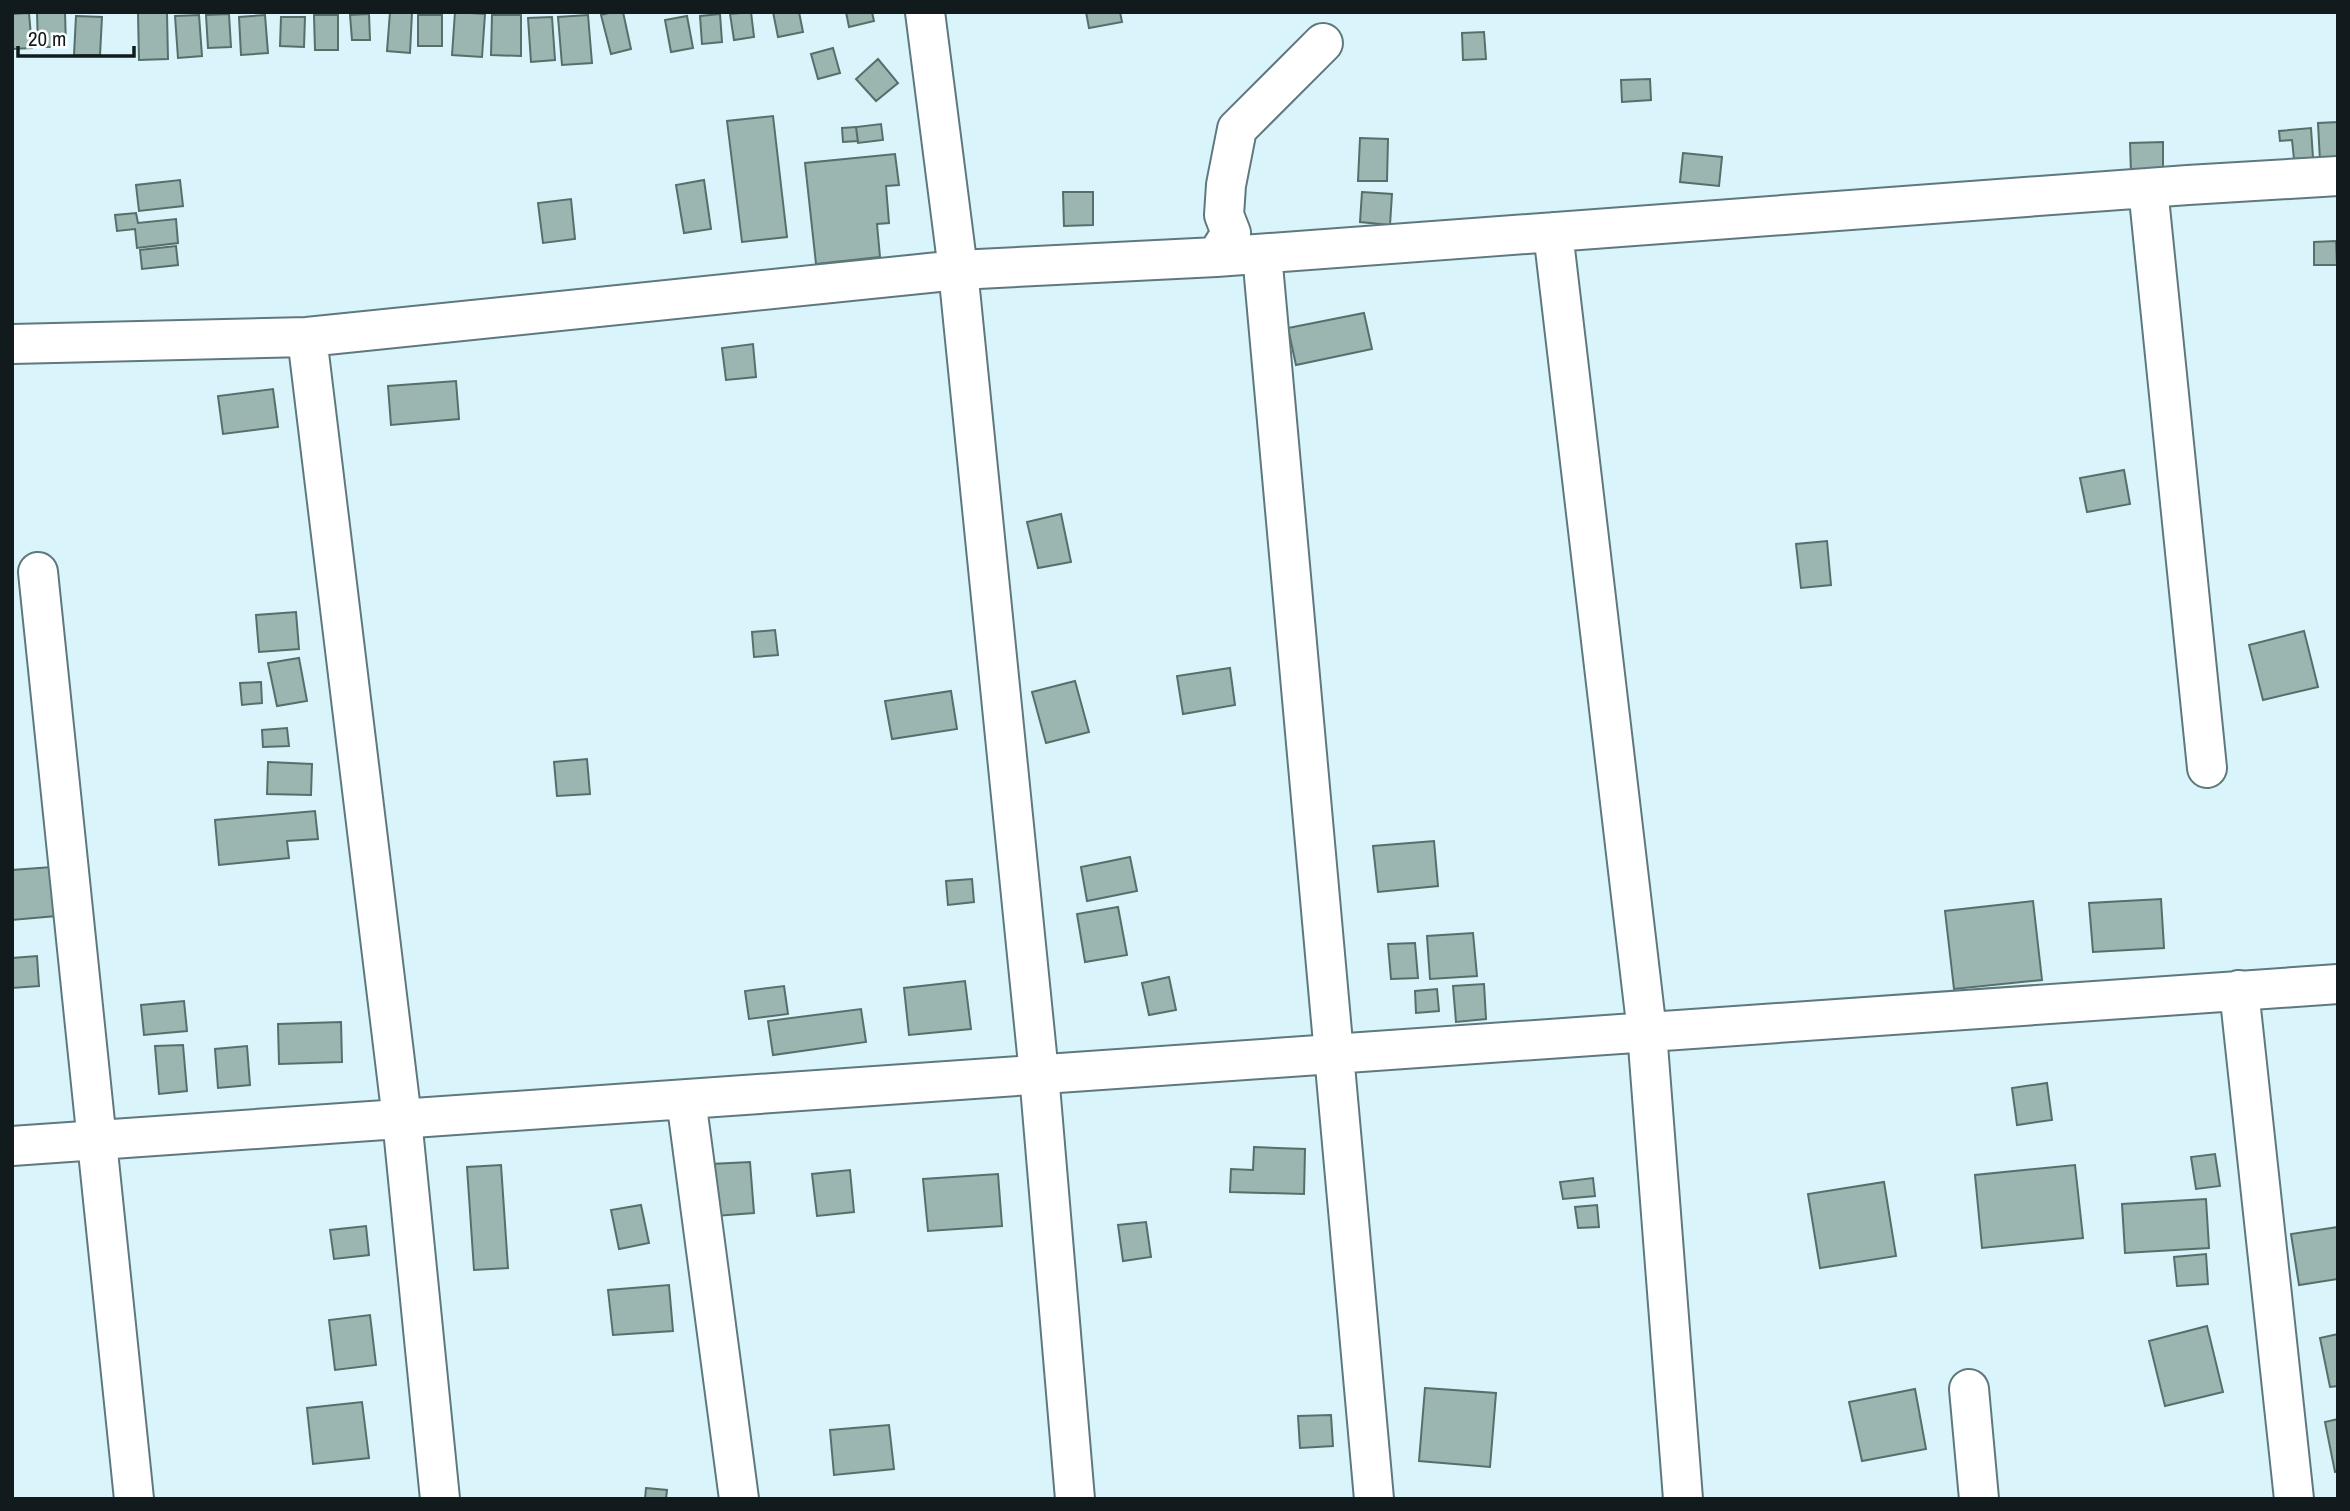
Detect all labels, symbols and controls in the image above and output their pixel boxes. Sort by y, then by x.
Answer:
scale bar [18,14,133,58]
text: 20 m [28,24,66,53]

